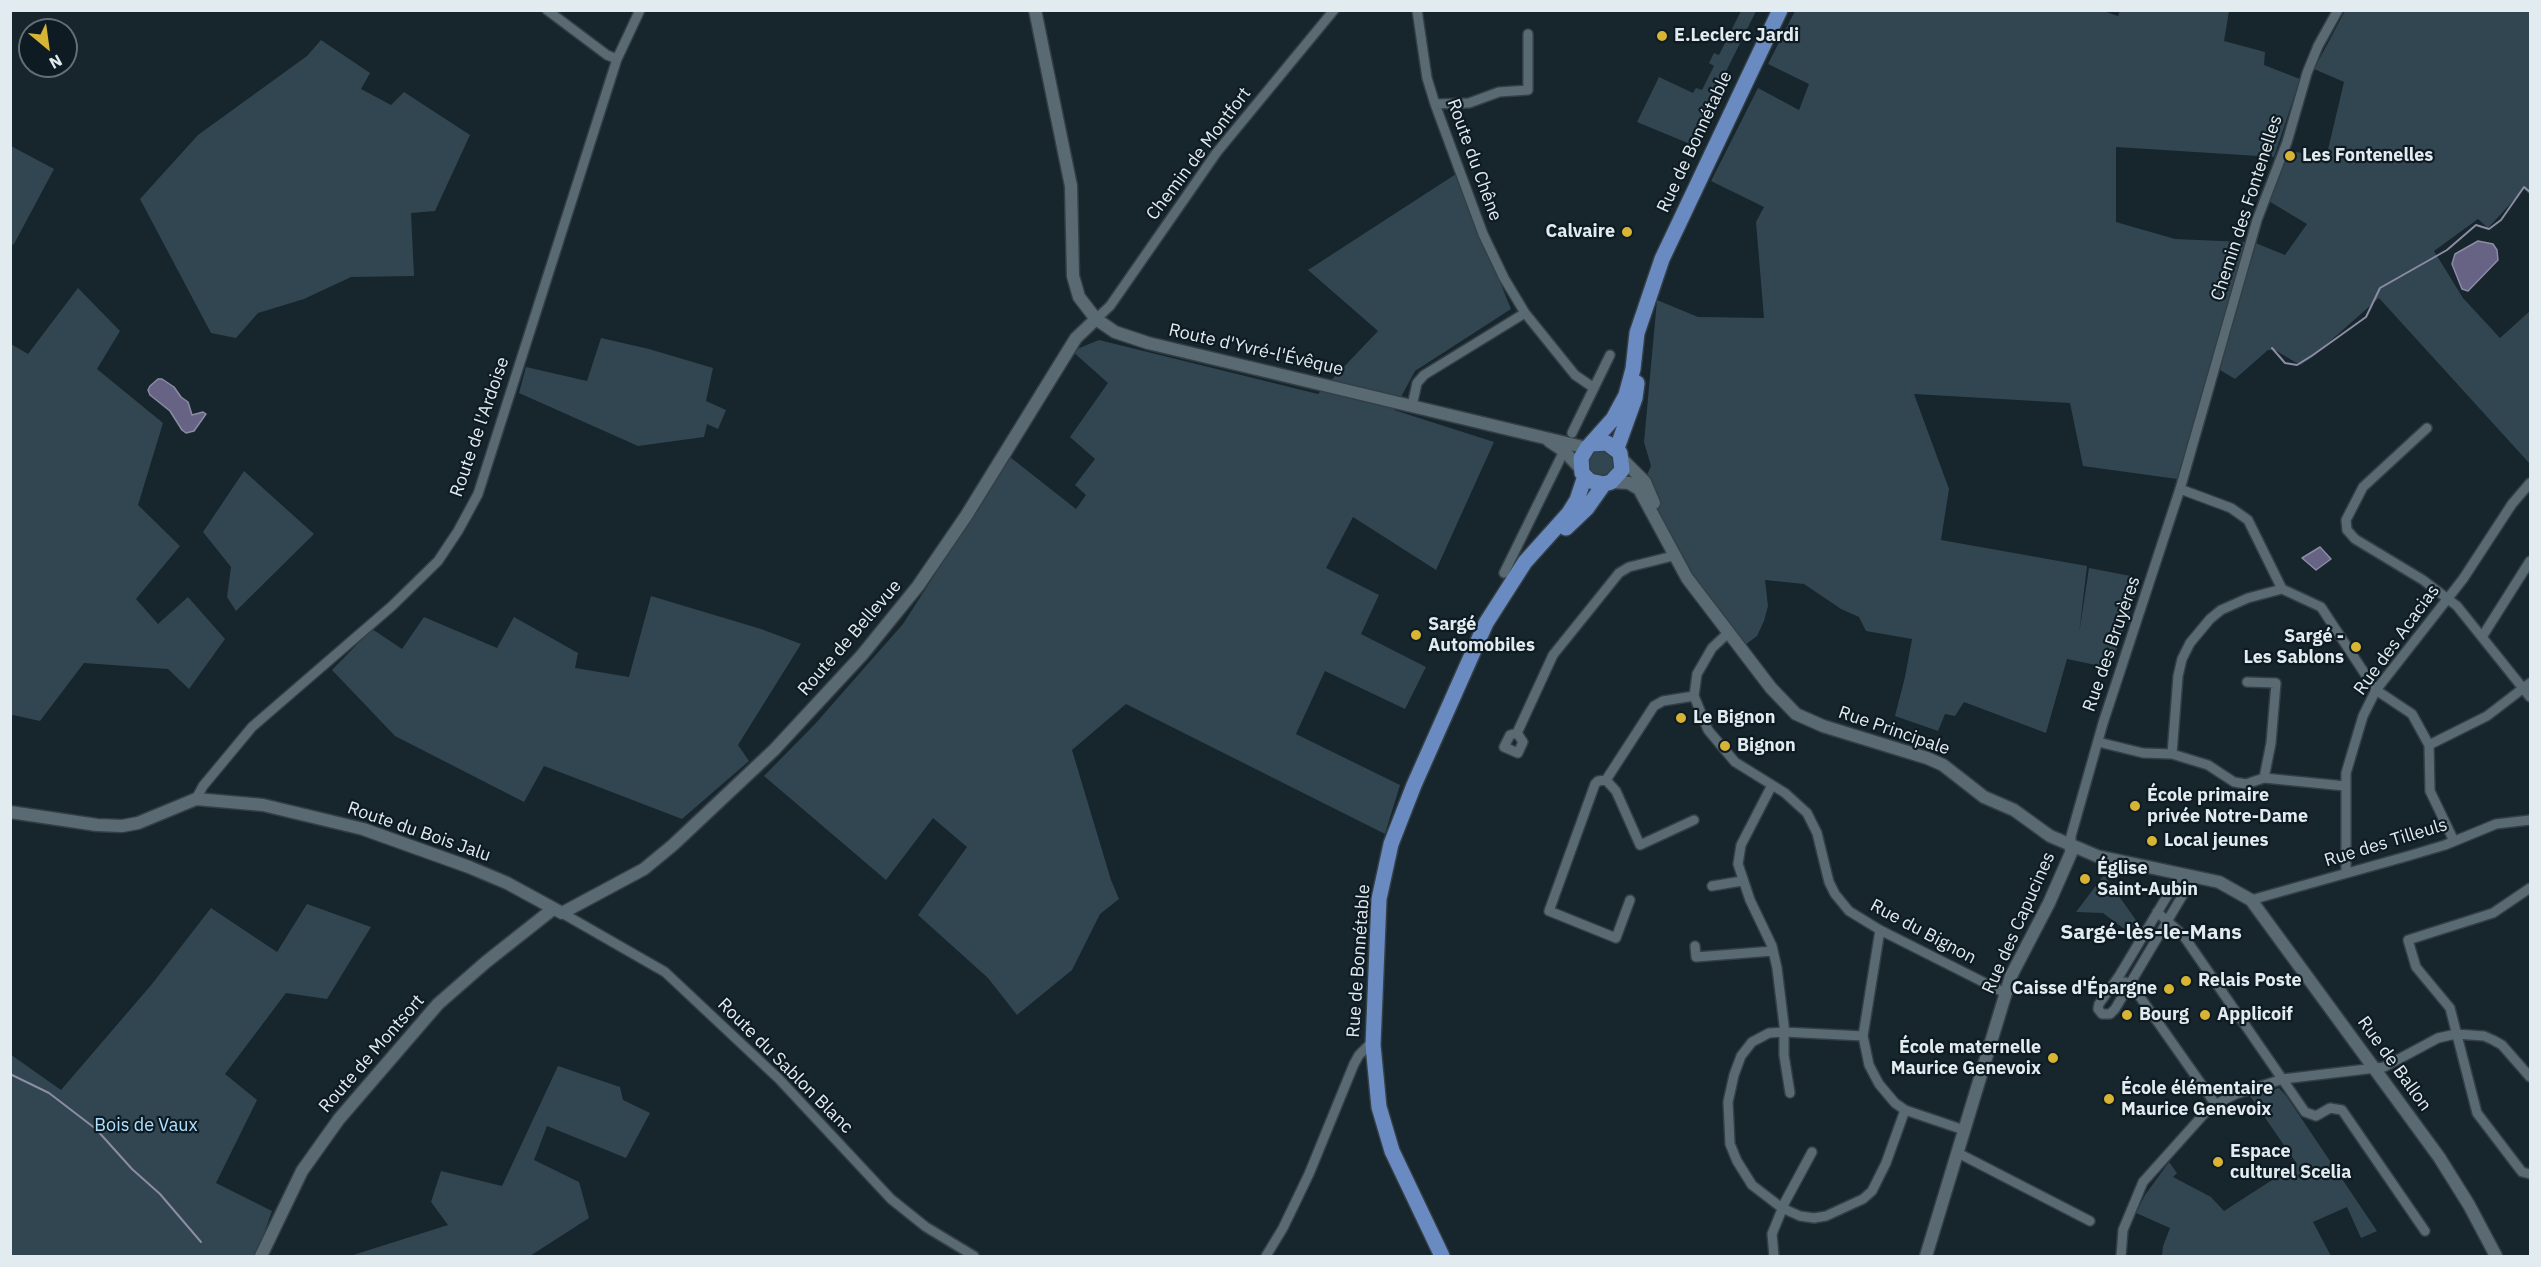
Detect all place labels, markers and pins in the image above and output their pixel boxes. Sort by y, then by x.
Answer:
place label: E.Leclerc Jardi [1674,25,1799,47]
marker: E.Leclerc Jardi [1655,29,1669,43]
place label: Les Fontenelles [2302,145,2433,167]
marker: Les Fontenelles [2283,149,2297,163]
place label: Calvaire [1545,221,1615,243]
marker: Calvaire [1620,225,1634,239]
place label: Sargé Automobiles [1428,614,1535,656]
place label: Sargé - Les Sablons [2243,626,2344,668]
marker: Sargé Automobiles [1409,628,1423,642]
marker: Sargé - Les Sablons [2349,640,2363,654]
place label: Le Bignon [1693,707,1775,729]
marker: Le Bignon [1674,711,1688,725]
place label: Bignon [1737,735,1796,757]
marker: Bignon [1718,739,1732,753]
place label: École primaire privée Notre-Dame [2147,785,2308,828]
marker: École primaire privée Notre-Dame [2128,799,2142,813]
place label: Local jeunes [2164,830,2269,852]
marker: Local jeunes [2145,834,2159,848]
place label: Église Saint-Aubin [2097,858,2198,900]
marker: Église Saint-Aubin [2078,872,2092,886]
place label: Relais Poste [2198,970,2302,992]
marker: Relais Poste [2179,974,2193,988]
place label: Caisse d'Épargne [2012,978,2157,1000]
marker: Caisse d'Épargne [2162,982,2176,996]
place label: Bourg [2139,1004,2189,1026]
place label: Applicoif [2217,1004,2293,1026]
marker: Bourg [2120,1008,2134,1022]
marker: Applicoif [2198,1008,2212,1022]
place label: École maternelle Maurice Genevoix [1891,1037,2041,1080]
marker: École maternelle Maurice Genevoix [2046,1051,2060,1065]
place label: École élémentaire Maurice Genevoix [2121,1078,2273,1120]
marker: École élémentaire Maurice Genevoix [2102,1092,2116,1106]
place label: Espace culturel Scelia [2230,1141,2351,1184]
marker: Espace culturel Scelia [2211,1155,2225,1169]

